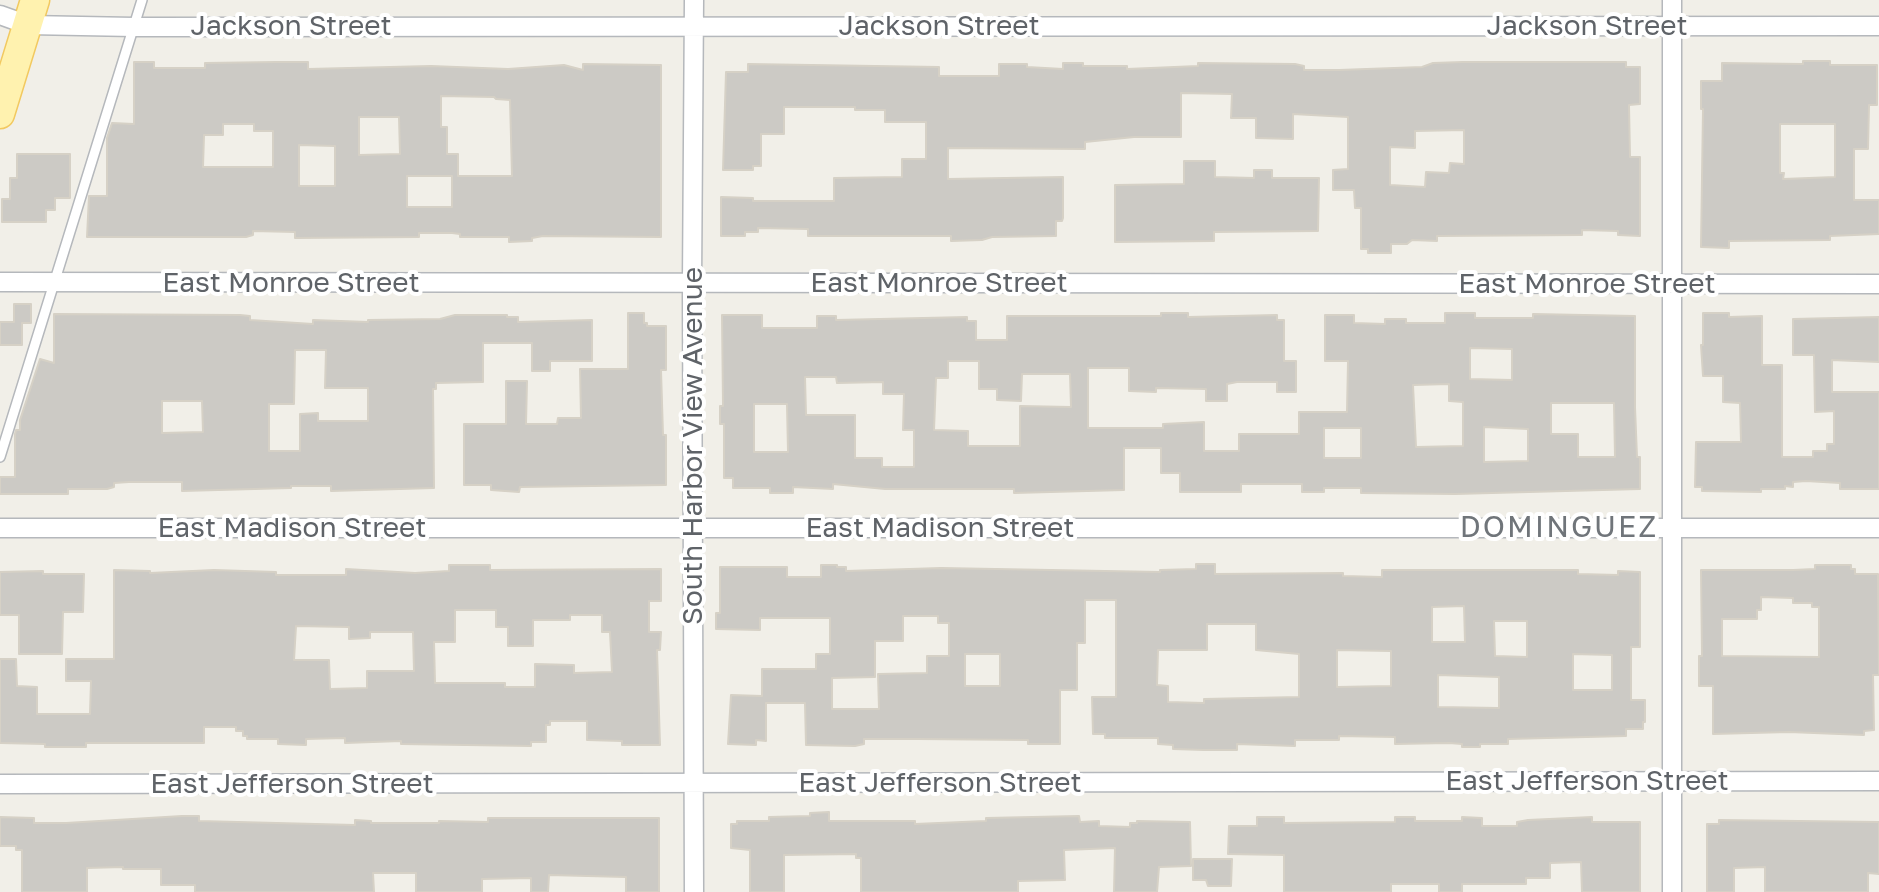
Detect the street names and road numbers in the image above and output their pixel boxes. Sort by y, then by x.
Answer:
street label: Jackson Street [190,9,392,43]
street label: Jackson Street [838,9,1040,43]
street label: Jackson Street [1486,9,1688,43]
street label: East Monroe Street [162,266,420,300]
street label: East Monroe Street [810,266,1068,300]
street label: South Harbor View Avenue [676,267,710,625]
street label: East Monroe Street [1458,267,1716,301]
street label: East Madison Street [157,511,427,545]
street label: East Madison Street [805,511,1075,545]
street label: East Jefferson Street [1445,764,1729,798]
street label: East Jefferson Street [798,766,1082,800]
street label: East Jefferson Street [150,767,434,801]

